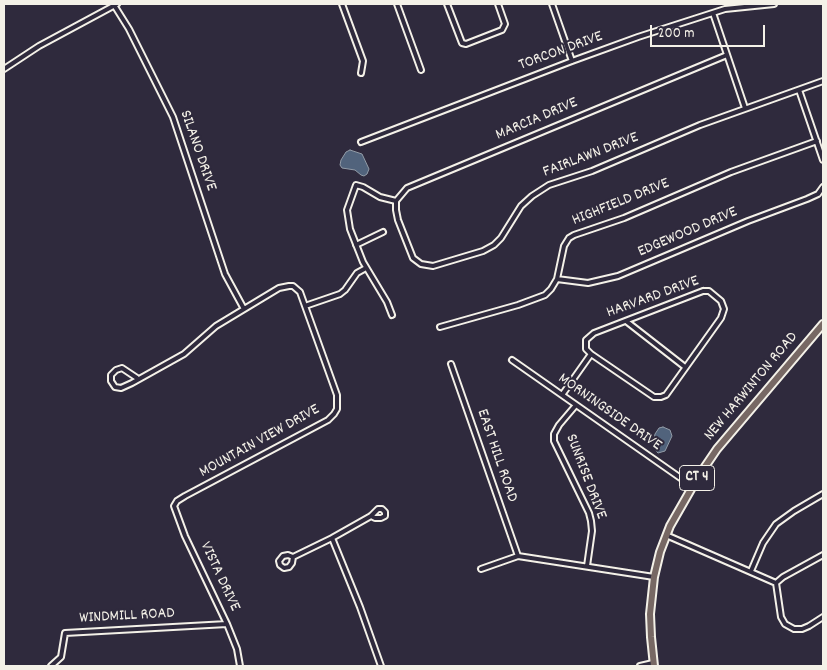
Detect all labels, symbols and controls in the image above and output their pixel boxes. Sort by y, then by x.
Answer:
scale bar [652,15,767,47]
text: 200 m [658,23,695,45]
street label: TORCON DRIVE [516,28,606,76]
street label: MARCIA DRIVE [493,94,581,146]
street label: SILANO DRIVE [174,108,220,194]
street label: FAIRLAWN DRIVE [541,129,641,183]
street label: HIGHFIELD DRIVE [570,175,672,231]
street label: EDGEWOOD DRIVE [635,203,741,263]
street label: HARVARD DRIVE [604,272,702,324]
street label: NEW HARWINTON ROAD [701,329,803,445]
street label: MORNINGSIDE DRIVE [553,370,665,456]
street label: MOUNTAIN VIEW DRIVE [196,401,324,483]
street label: EAST HILL ROAD [471,407,521,505]
street label: SUNRISE DRIVE [560,432,610,522]
road number: CT 4 [680,466,714,490]
street label: VISTA DRIVE [195,539,243,615]
street label: WINDMILL ROAD [79,605,175,629]

